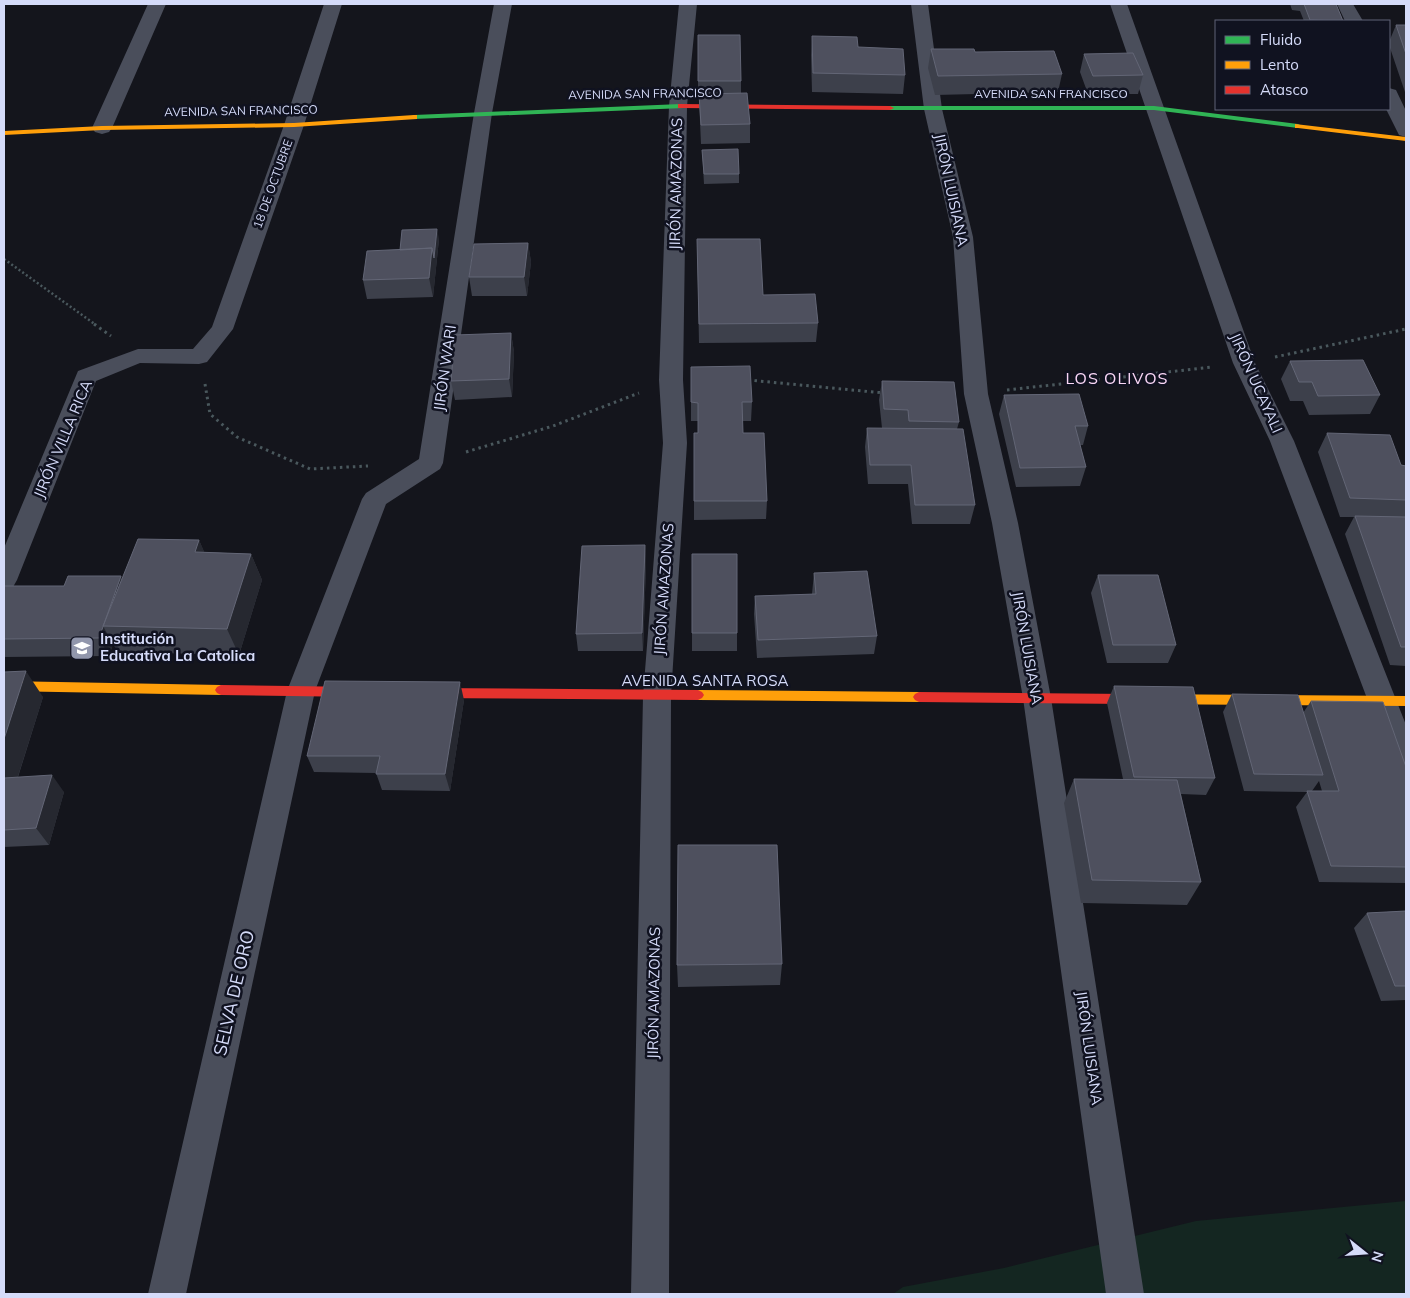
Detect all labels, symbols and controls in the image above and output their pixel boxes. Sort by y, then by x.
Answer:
legend [1215,20,1390,110]
text: Fluido [1260,30,1302,49]
text: Lento [1260,55,1299,74]
text: Atasco [1260,80,1308,99]
street label: AVENIDA SAN FRANCISCO [568,85,722,102]
street label: AVENIDA SAN FRANCISCO [974,86,1128,101]
street label: AVENIDA SAN FRANCISCO [164,102,318,119]
street label: JIRÓN AMAZONAS [665,118,686,250]
street label: JIRÓN LUISIANA [930,132,973,248]
street label: 18 DE OCTUBRE [249,137,296,230]
street label: JIRÓN WARI [429,324,460,412]
street label: JIRÓN UCAYALI [1226,330,1287,436]
district label: LOS OLIVOS [1065,368,1169,388]
street label: JIRÓN VILLA RICA [29,377,96,501]
street label: JIRÓN AMAZONAS [649,522,678,656]
street label: JIRÓN LUISIANA [1008,590,1047,706]
place label: Institución Educativa La Catolica [100,629,255,665]
school or university icon: Institución Educativa La Catolica [69,635,95,661]
street label: AVENIDA SANTA ROSA [621,671,789,690]
street label: JIRÓN AMAZONAS [643,927,664,1059]
street label: SELVA DE ORO [208,928,259,1058]
street label: JIRÓN LUISIANA [1072,990,1107,1106]
north arrow [1340,1228,1390,1278]
text: N [1367,1249,1388,1264]

